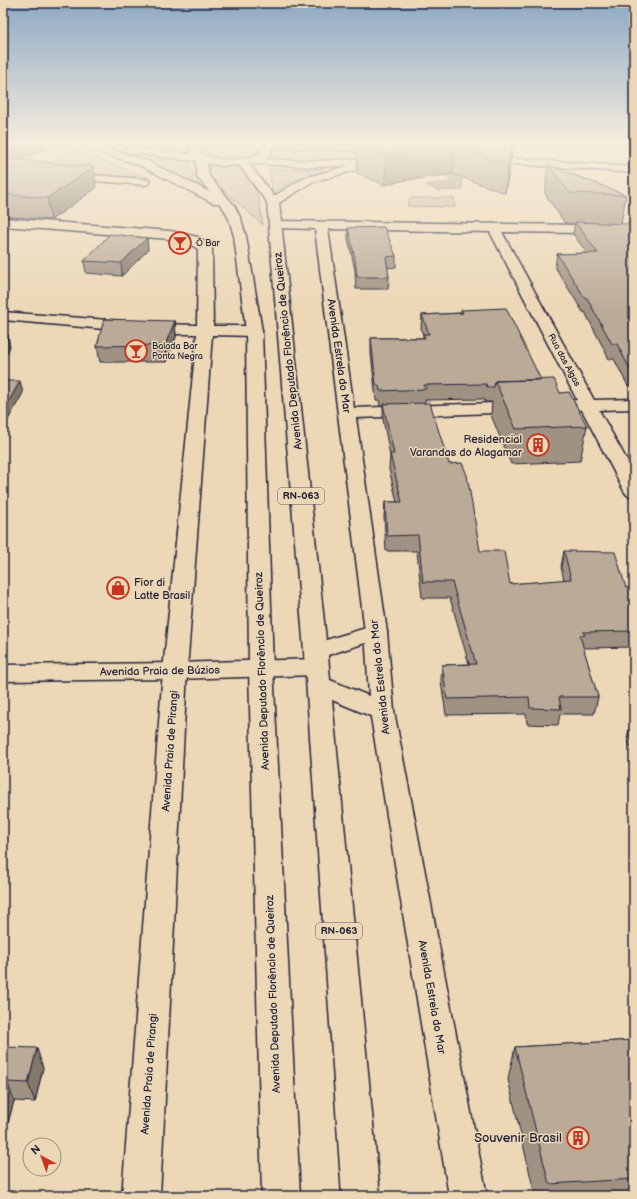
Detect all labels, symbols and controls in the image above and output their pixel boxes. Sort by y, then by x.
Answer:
bar icon: Ô Bar [167,230,193,256]
place label: Ô Bar [196,237,221,249]
street label: Avenida Deputado Florêncio de Queiroz [271,251,305,450]
street label: Avenida Estrela do Mar [325,298,354,415]
street label: Rua das Algas [545,332,583,389]
bar icon: Balada Bar Ponta Negra [123,338,149,364]
place label: Balada Bar Ponta Negra [152,341,203,362]
building icon: Residencial Varandas do Alagamar [525,432,551,458]
place label: Residencial Varandas do Alagamar [410,433,523,459]
road number: RN-063 [278,488,324,504]
street label: Avenida Deputado Florêncio de Queiroz [252,571,272,770]
shop icon: Fior di Latte Brasil [105,575,131,601]
place label: Fior di Latte Brasil [134,576,190,602]
street label: Avenida Estrela do Mar [367,618,393,735]
street label: Avenida Praia de Búzios [100,663,221,679]
street label: Avenida Praia de Pirangi [159,690,181,812]
street label: Avenida Deputado Florêncio de Queiroz [263,894,283,1093]
road number: RN-063 [316,923,362,939]
street label: Avenida Estrela do Mar [416,939,449,1056]
street label: Avenida Praia de Pirangi [138,1013,160,1135]
building icon: Souvenir Brasil [565,1125,591,1151]
place label: Souvenir Brasil [474,1130,562,1146]
north arrow [22,1137,62,1177]
text: N [28,1142,43,1157]

